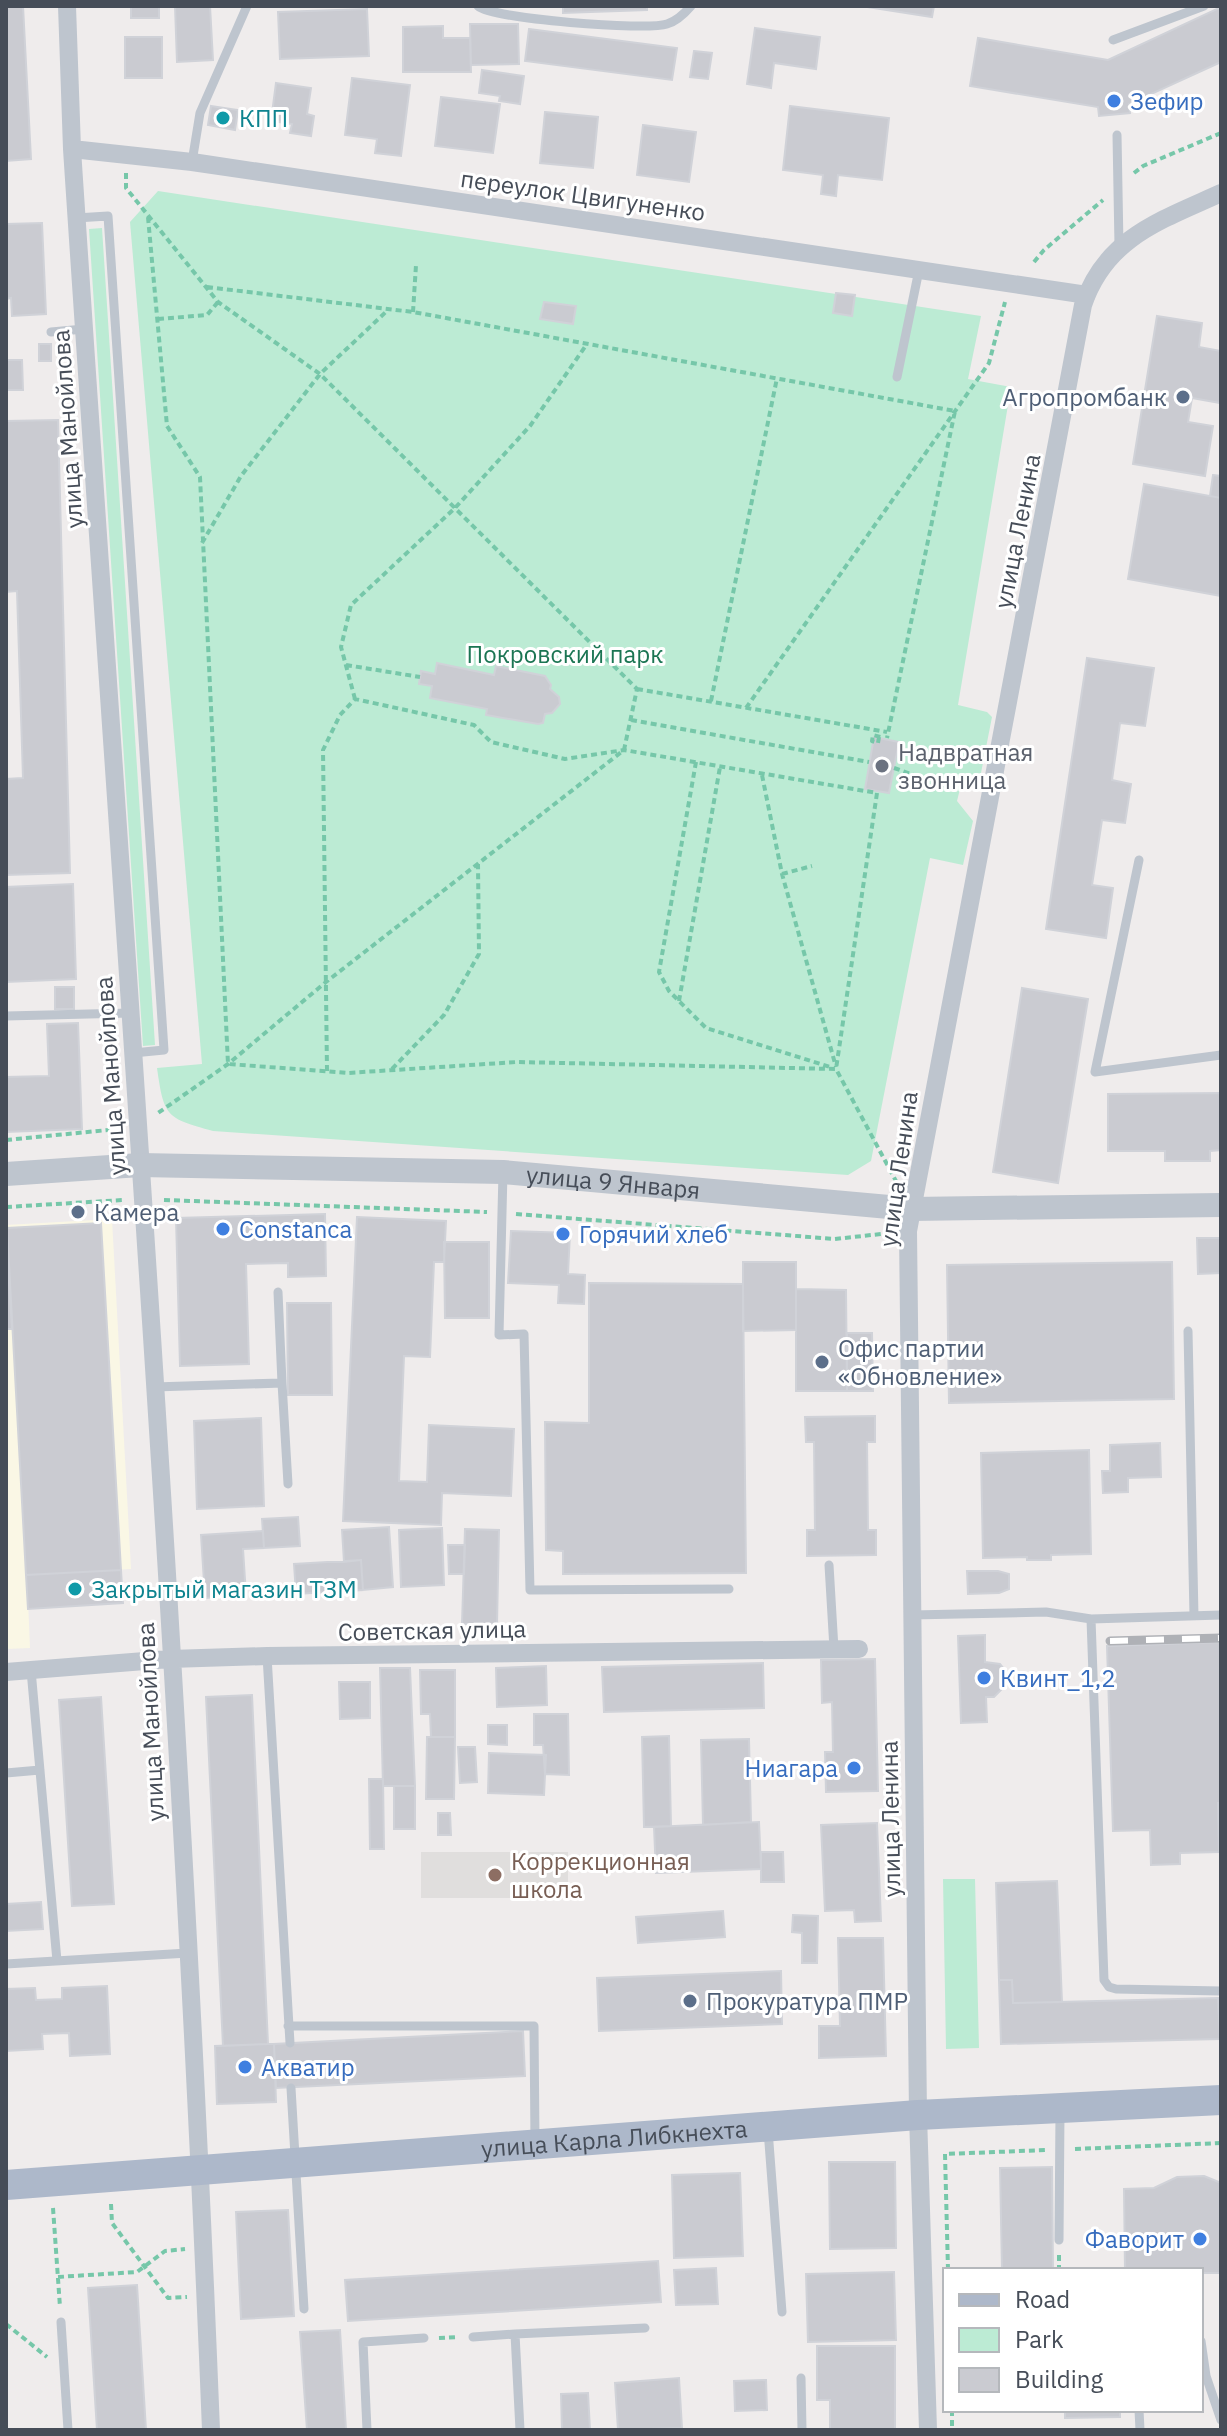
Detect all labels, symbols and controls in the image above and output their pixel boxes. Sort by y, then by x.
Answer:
place label: Зефир [1130,85,1203,117]
marker: Зефир [1105,92,1123,110]
place label: КПП [239,102,288,134]
marker: КПП [214,109,232,127]
street label: переулок Цвигуненко [459,162,707,228]
street label: улица Манойлова [44,328,90,529]
place label: Агропромбанк [1002,381,1167,413]
marker: Агропромбанк [1174,388,1192,406]
street label: улица Ленина [986,451,1048,611]
park label: Покровский парк [467,638,663,670]
place label: Надвратная звонница [898,736,1033,796]
marker: Надвратная звонница [873,757,891,775]
street label: улица Манойлова [87,975,133,1176]
street label: улица Ленина [871,1089,925,1249]
street label: улица 9 Января [525,1158,702,1206]
place label: Камера [94,1196,179,1228]
marker: Камера [69,1203,87,1221]
place label: Constanca [239,1213,352,1245]
place label: Горячий хлеб [579,1218,728,1250]
marker: Constanca [214,1220,232,1238]
marker: Горячий хлеб [554,1225,572,1243]
place label: Офис партии «Обновление» [838,1332,1002,1392]
marker: Офис партии «Обновление» [813,1353,831,1371]
place label: Закрытый магазин ТЗМ [91,1573,357,1605]
marker: Закрытый магазин ТЗМ [66,1580,84,1598]
street label: Советская улица [338,1612,527,1648]
street label: улица Манойлова [129,1622,171,1822]
place label: Квинт_1,2 [1000,1662,1116,1694]
marker: Квинт_1,2 [975,1669,993,1687]
street label: улица Ленина [873,1740,907,1898]
place label: Ниагара [744,1752,838,1784]
marker: Ниагара [845,1759,863,1777]
place label: Коррекционная школа [511,1845,690,1905]
marker: Коррекционная школа [486,1866,504,1884]
place label: Прокуратура ПМР [706,1985,908,2017]
marker: Прокуратура ПМР [681,1992,699,2010]
place label: Акватир [261,2051,355,2083]
marker: Акватир [236,2058,254,2076]
street label: улица Карла Либкнехта [480,2112,749,2164]
place label: Фаворит [1085,2223,1184,2255]
marker: Фаворит [1191,2230,1209,2248]
legend [943,2268,1203,2412]
text: Road [1015,2283,1070,2315]
text: Park [1015,2323,1064,2355]
text: Building [1015,2363,1103,2395]

